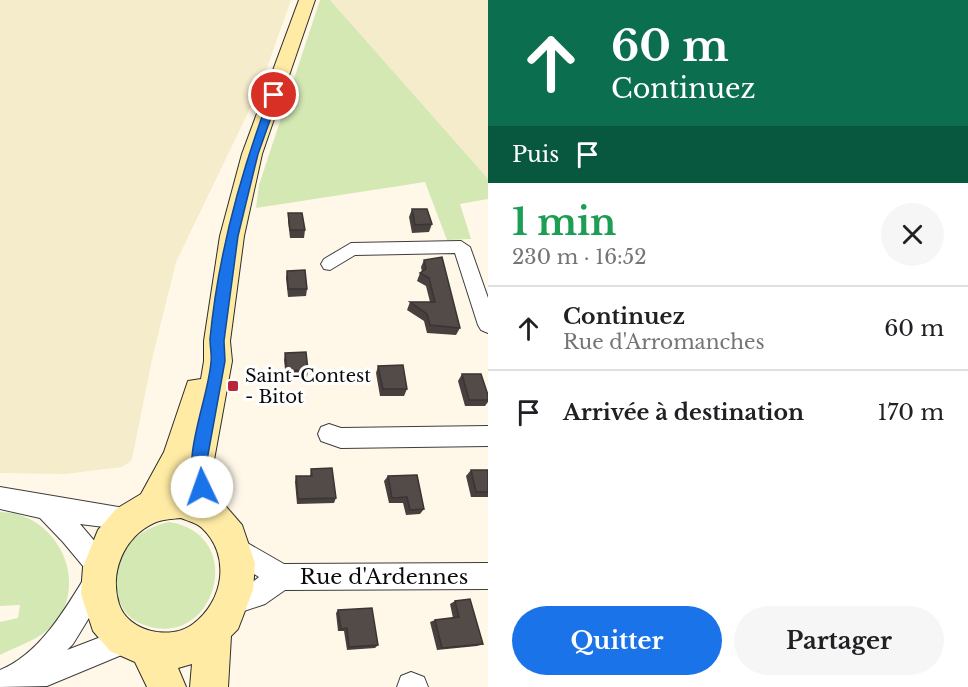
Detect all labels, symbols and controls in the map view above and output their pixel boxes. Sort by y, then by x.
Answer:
text: 60 m [611,20,729,72]
icon: ahead [512,24,590,102]
pin [248,69,299,120]
text: Continuez [611,72,756,105]
icon: arrive [257,78,290,111]
icon: arrive [571,138,604,171]
text: Puis [512,141,559,168]
text: 1 min [512,200,616,245]
button: close [881,203,944,266]
text: 230 m · 16:52 [512,245,646,269]
text: Continuez [563,303,685,330]
icon: ahead [512,312,545,345]
text: 60 m [884,315,944,342]
text: Rue d'Arromanches [563,330,764,354]
place label: Saint-Contest - Bitot [245,365,371,408]
marker: Saint-Contest - Bitot [226,379,240,393]
icon: arrive [512,396,545,429]
text: Arrivée à destination [563,399,804,426]
text: 170 m [878,399,944,426]
position arrow [170,455,234,519]
street label: Rue d'Ardennes [300,564,468,590]
button: Quitter [512,606,722,675]
button: Partager [734,606,944,675]

